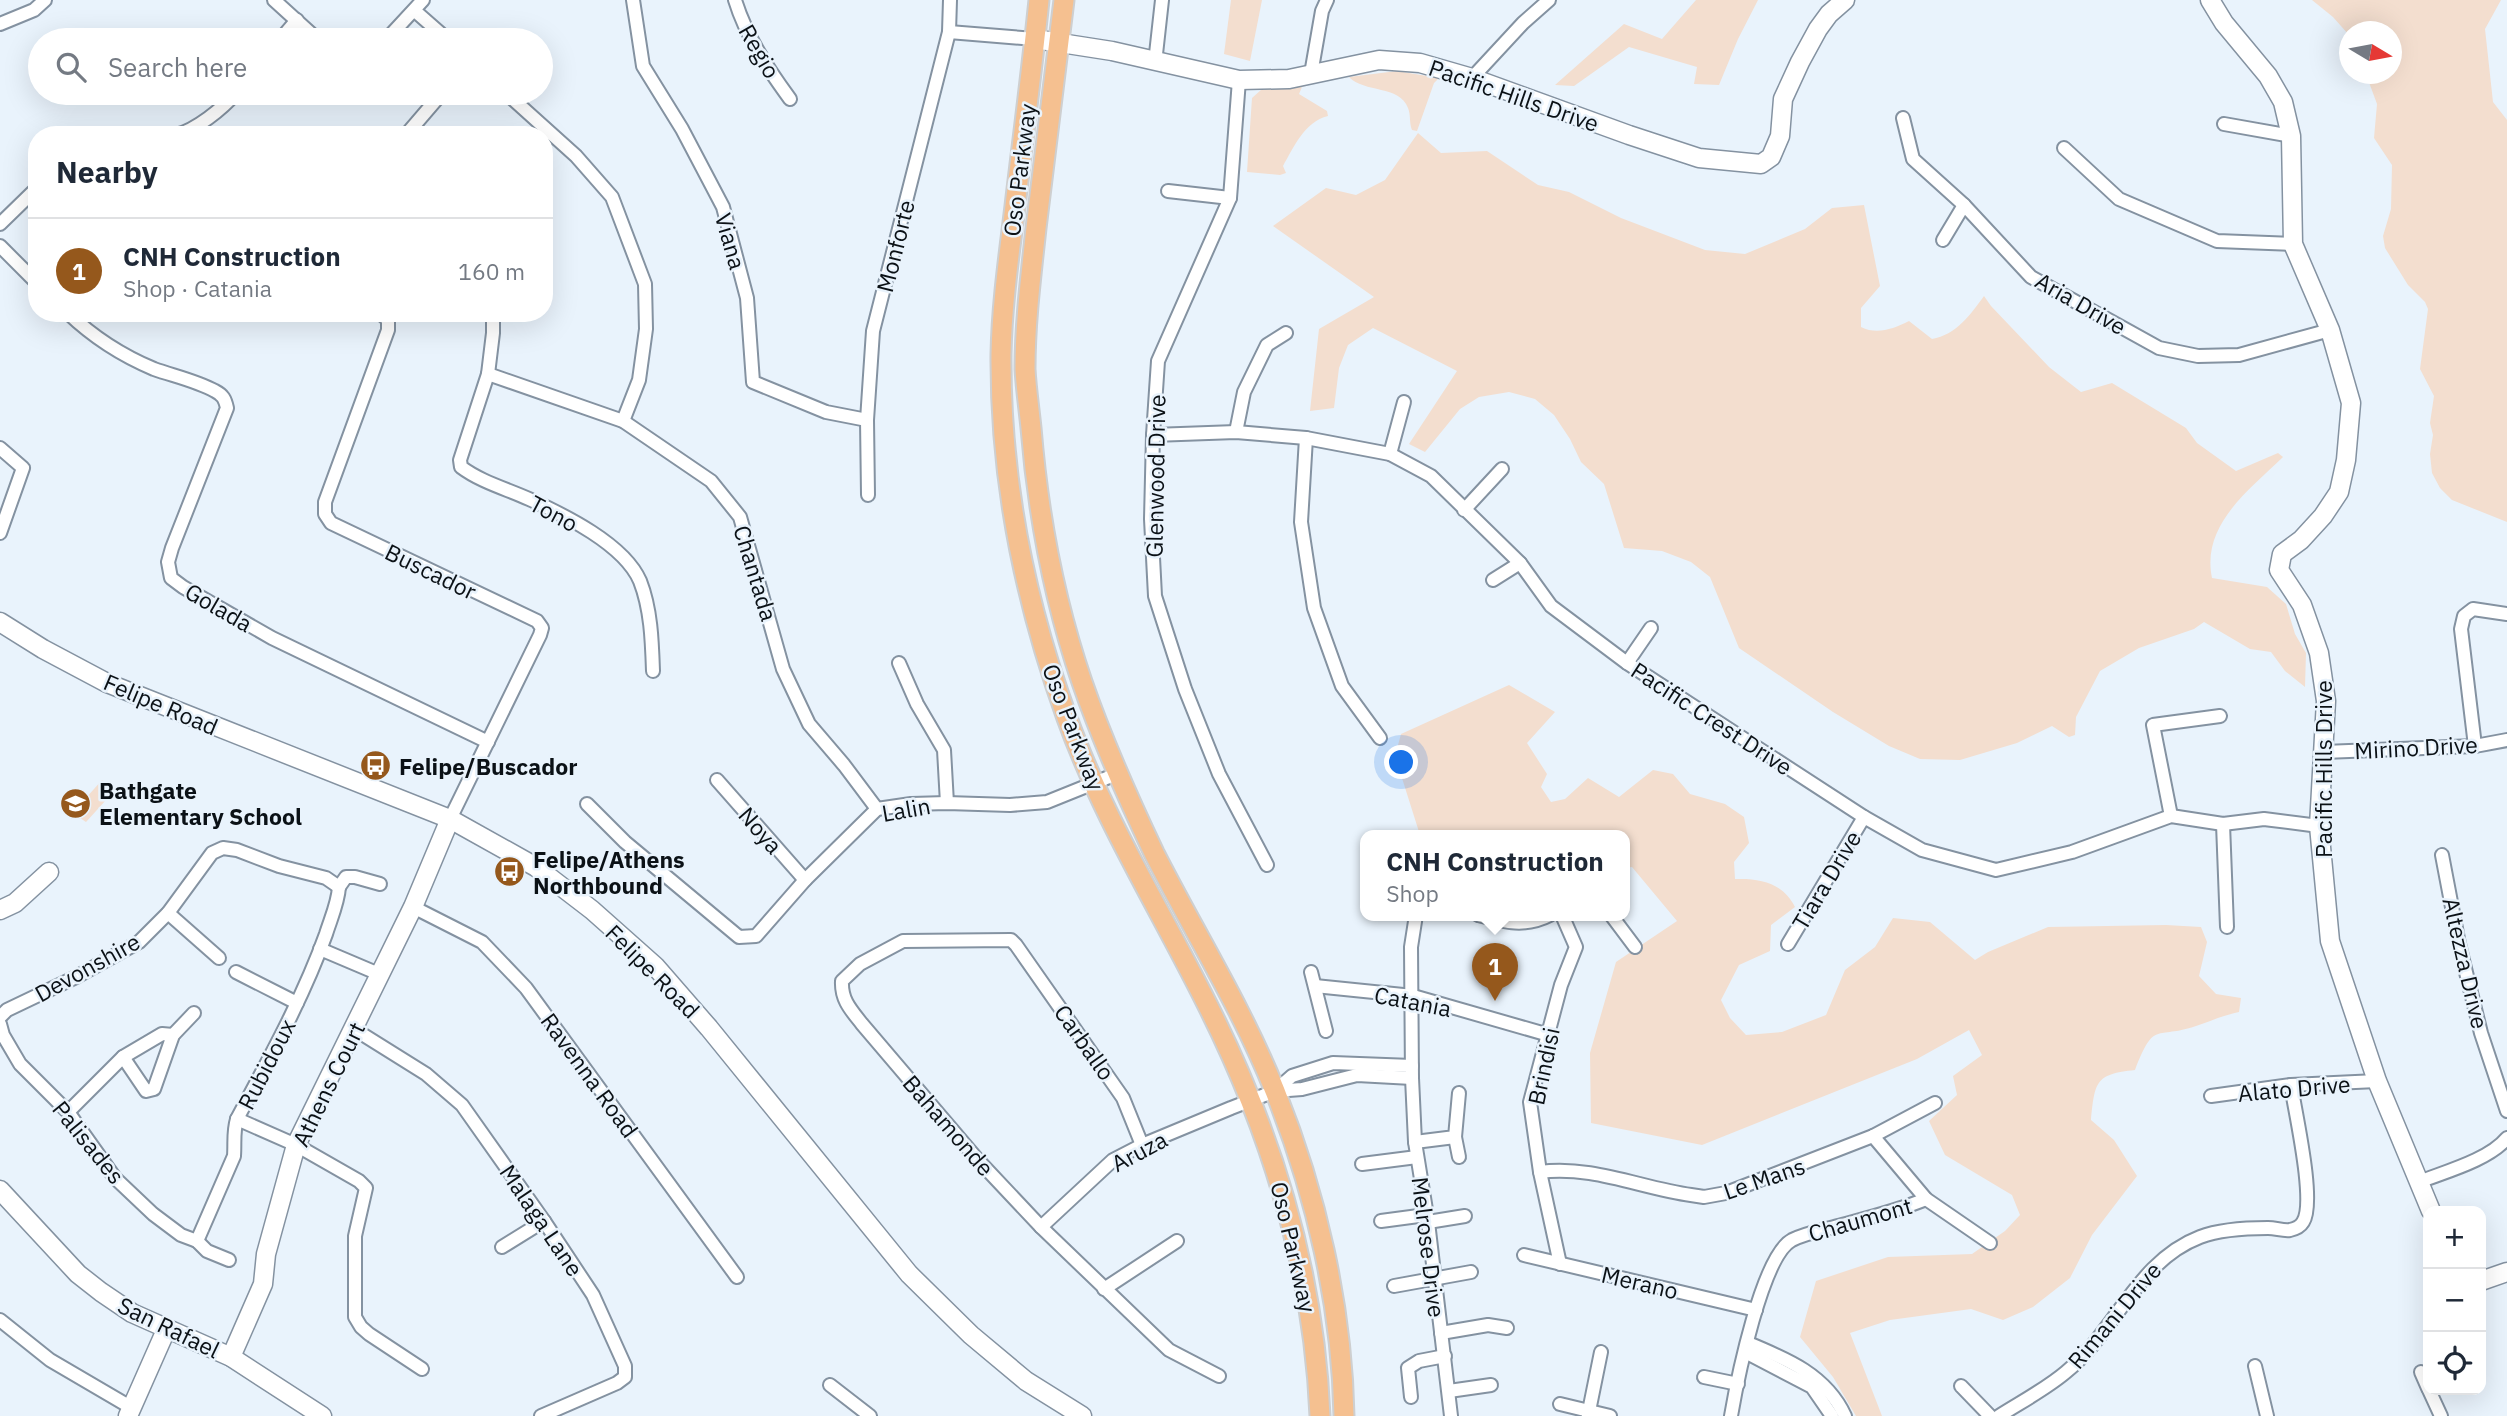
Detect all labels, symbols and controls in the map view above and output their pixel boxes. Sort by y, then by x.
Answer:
street label: Regio [733,18,787,84]
north arrow [2339,21,2402,84]
search box [28,28,553,105]
icon: search [52,48,90,86]
text: Search here [108,50,247,84]
street label: Pacific Hills Drive [1425,52,1603,138]
street label: Oso Parkway [996,101,1042,238]
text: Nearby [56,152,158,191]
street label: Monforte [869,197,921,295]
street label: Viana [709,209,753,273]
text: CNH Construction [123,239,341,273]
text: 1 [72,256,86,286]
text: 160 m [458,256,525,286]
street label: Aria Drive [2030,265,2132,341]
text: Shop · Catania [123,273,272,303]
street label: Glenwood Drive [1139,394,1171,558]
street label: Tono [525,488,583,538]
street label: Chantada [727,521,785,625]
street label: Buscador [380,536,482,606]
street label: Golada [180,576,258,638]
street label: Pacific Crest Drive [1626,655,1798,781]
street label: Oso Parkway [1036,659,1112,795]
street label: Felipe Road [99,667,223,741]
street label: Pacific Hills Drive [2308,680,2338,858]
street label: Mirino Drive [2354,729,2478,765]
your location [1384,745,1418,779]
bus stop icon: Felipe/Buscador [359,749,393,783]
place label: Felipe/Buscador [399,751,578,781]
place label: Bathgate Elementary School [99,775,302,831]
school or university icon: Bathgate Elementary School [59,786,93,820]
street label: Lalin [879,790,933,828]
street label: Noya [732,800,790,860]
street label: Tiara Drive [1785,825,1867,935]
popup [1360,830,1630,921]
place label: Felipe/Athens Northbound [533,844,685,900]
text: CNH Construction [1386,844,1604,878]
bus stop icon: Felipe/Athens Northbound [493,855,527,889]
text: Shop [1386,878,1439,908]
street label: Altezza Drive [2436,894,2496,1032]
street label: Felipe Road [600,918,706,1024]
street label: Devonshire [29,926,145,1008]
pin: 1 [1472,943,1518,1001]
street label: Catania [1372,979,1454,1023]
street label: Carballo [1048,998,1122,1086]
street label: Ravenna Road [535,1007,645,1143]
street label: Rubidoux [230,1013,302,1114]
street label: Athens Court [285,1017,371,1151]
street label: Brindisi [1520,1025,1566,1107]
street label: Bahamonde [897,1068,1001,1182]
street label: Alato Drive [2236,1068,2352,1108]
street label: Palisades [46,1094,132,1190]
street label: Aruza [1106,1124,1172,1178]
street label: Le Mans [1719,1150,1809,1206]
street label: Malaga Lane [494,1158,590,1282]
street label: Melrose Drive [1405,1175,1453,1319]
street label: Oso Parkway [1264,1179,1324,1316]
street label: Chaumont [1805,1190,1915,1248]
map controls [2423,1206,2486,1395]
button: + [2423,1206,2486,1269]
street label: Rimani Drive [2061,1255,2167,1375]
street label: Merano [1599,1259,1681,1305]
button: − [2423,1269,2486,1332]
street label: San Rafael [113,1290,225,1364]
button: locate [2423,1332,2486,1395]

